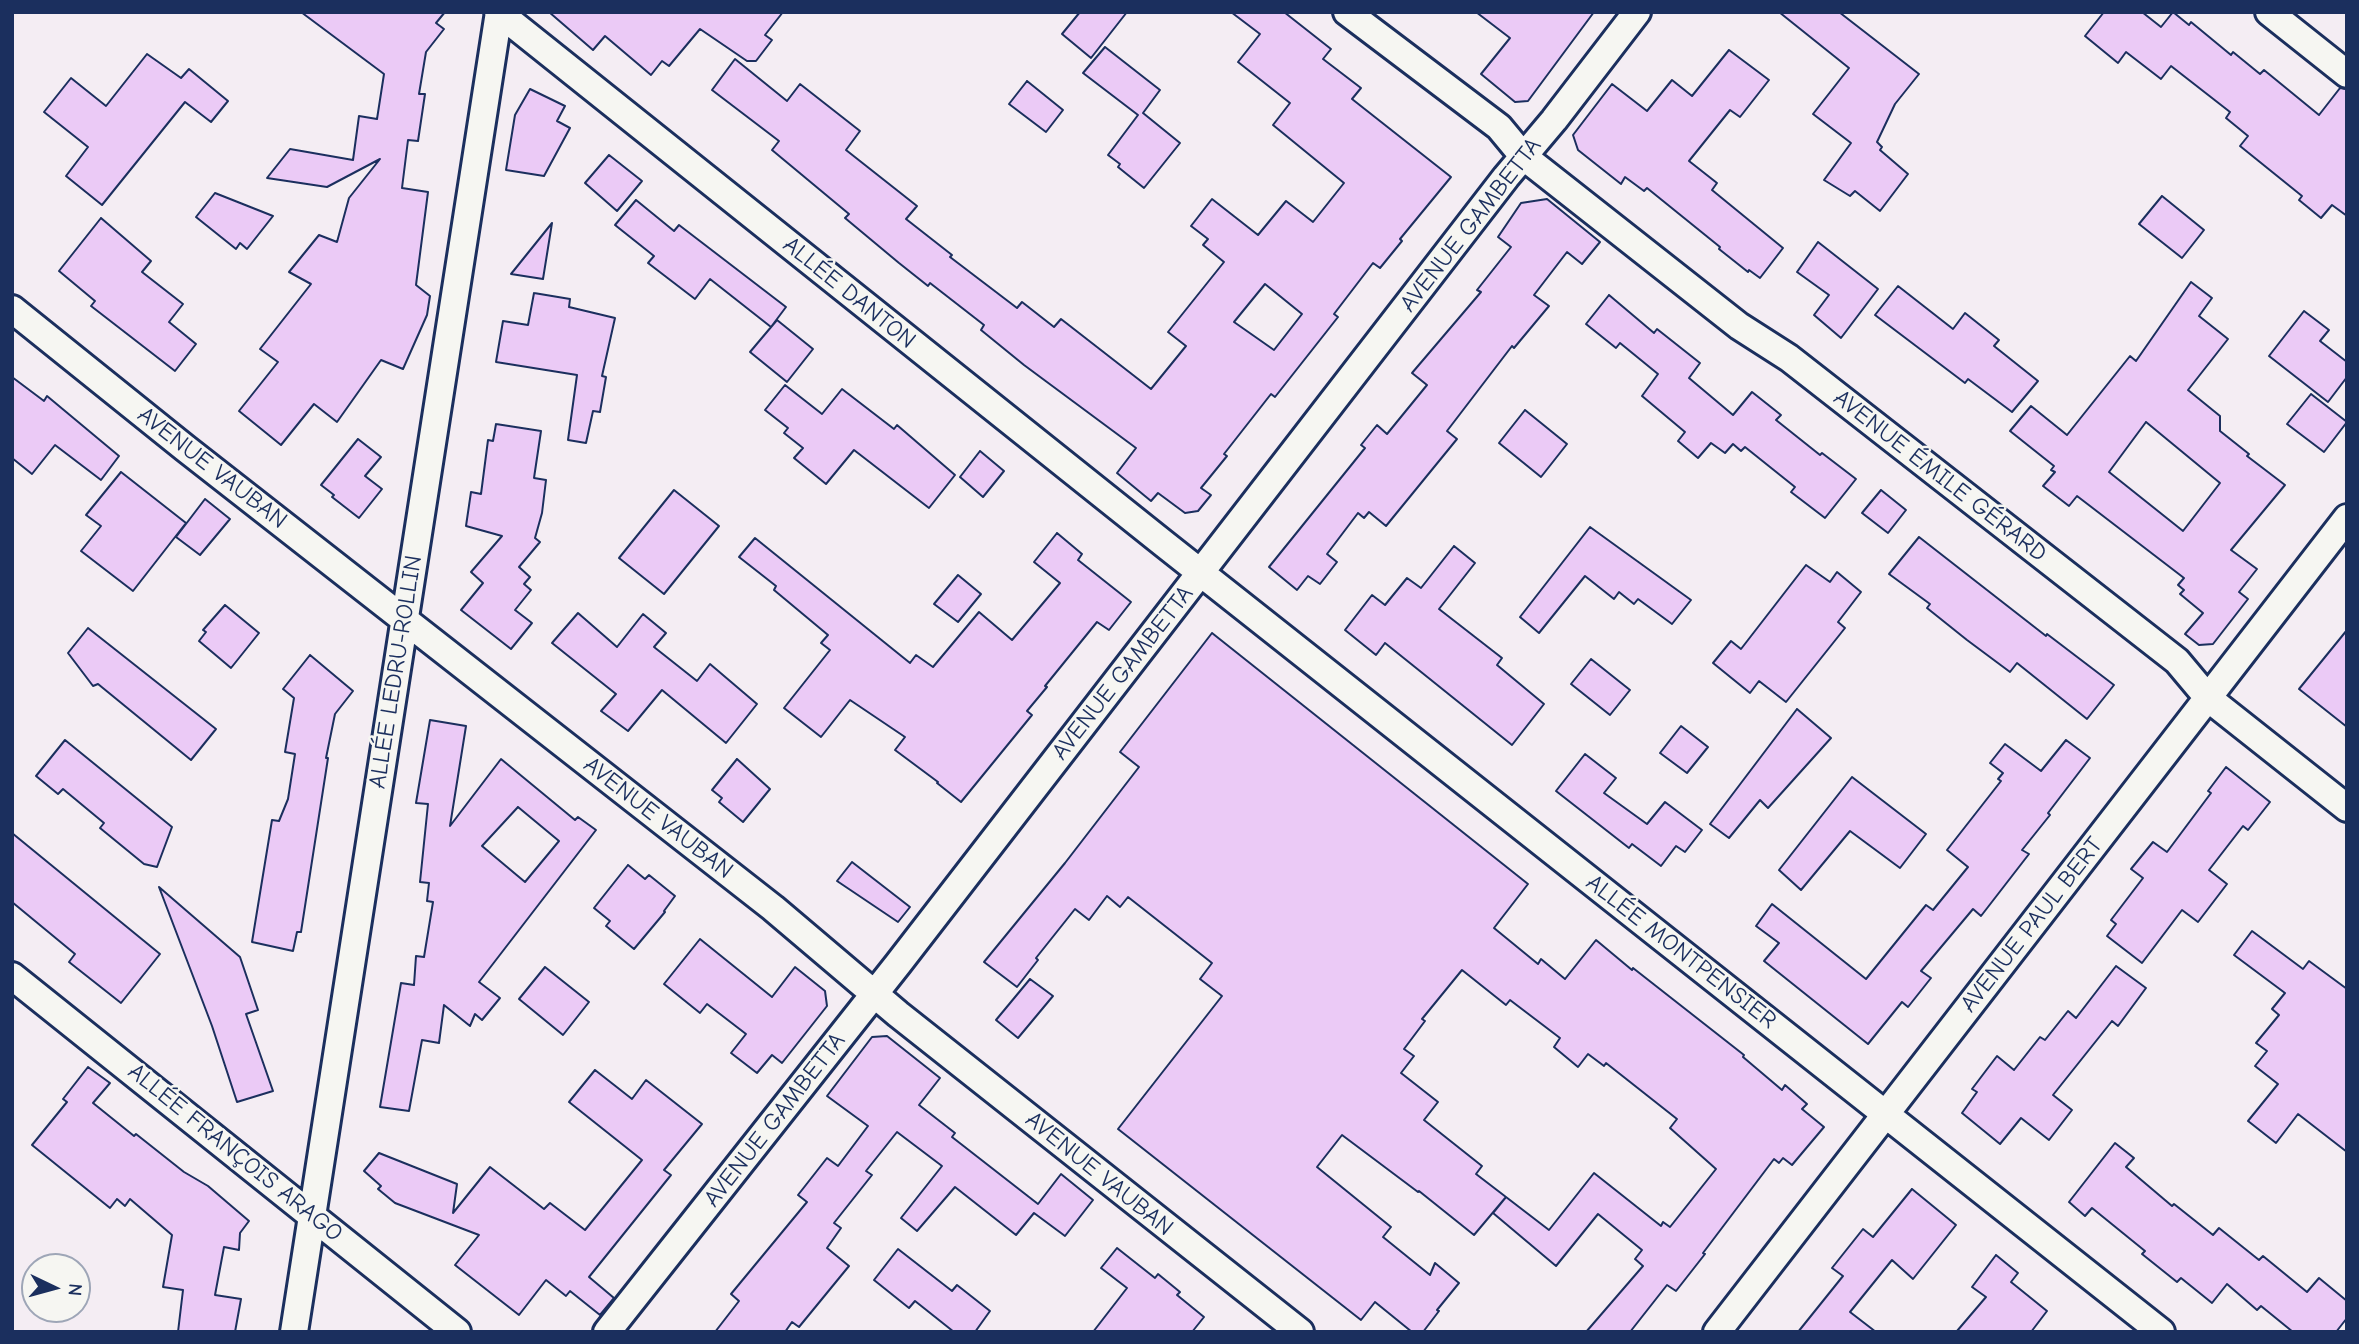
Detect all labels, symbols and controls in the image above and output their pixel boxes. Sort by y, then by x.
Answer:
street label: AVENUE GAMBETTA [1394,132,1548,318]
street label: ALLÉE DANTON [777,231,921,355]
street label: AVENUE ÉMILE GÉRARD [1828,384,2052,568]
street label: AVENUE VAUBAN [132,401,292,535]
street label: ALLÉE LEDRU-ROLLIN [363,553,429,791]
street label: AVENUE GAMBETTA [1046,580,1200,766]
street label: AVENUE VAUBAN [578,751,738,885]
street label: AVENUE PAUL BERT [1955,832,2109,1018]
street label: ALLÉE MONTPENSIER [1580,869,1782,1035]
street label: AVENUE GAMBETTA [698,1027,852,1213]
street label: ALLÉE FRANÇOIS ARAGO [122,1058,348,1248]
street label: AVENUE VAUBAN [1019,1106,1179,1242]
north arrow [21,1253,91,1323]
text: N [63,1283,86,1297]

